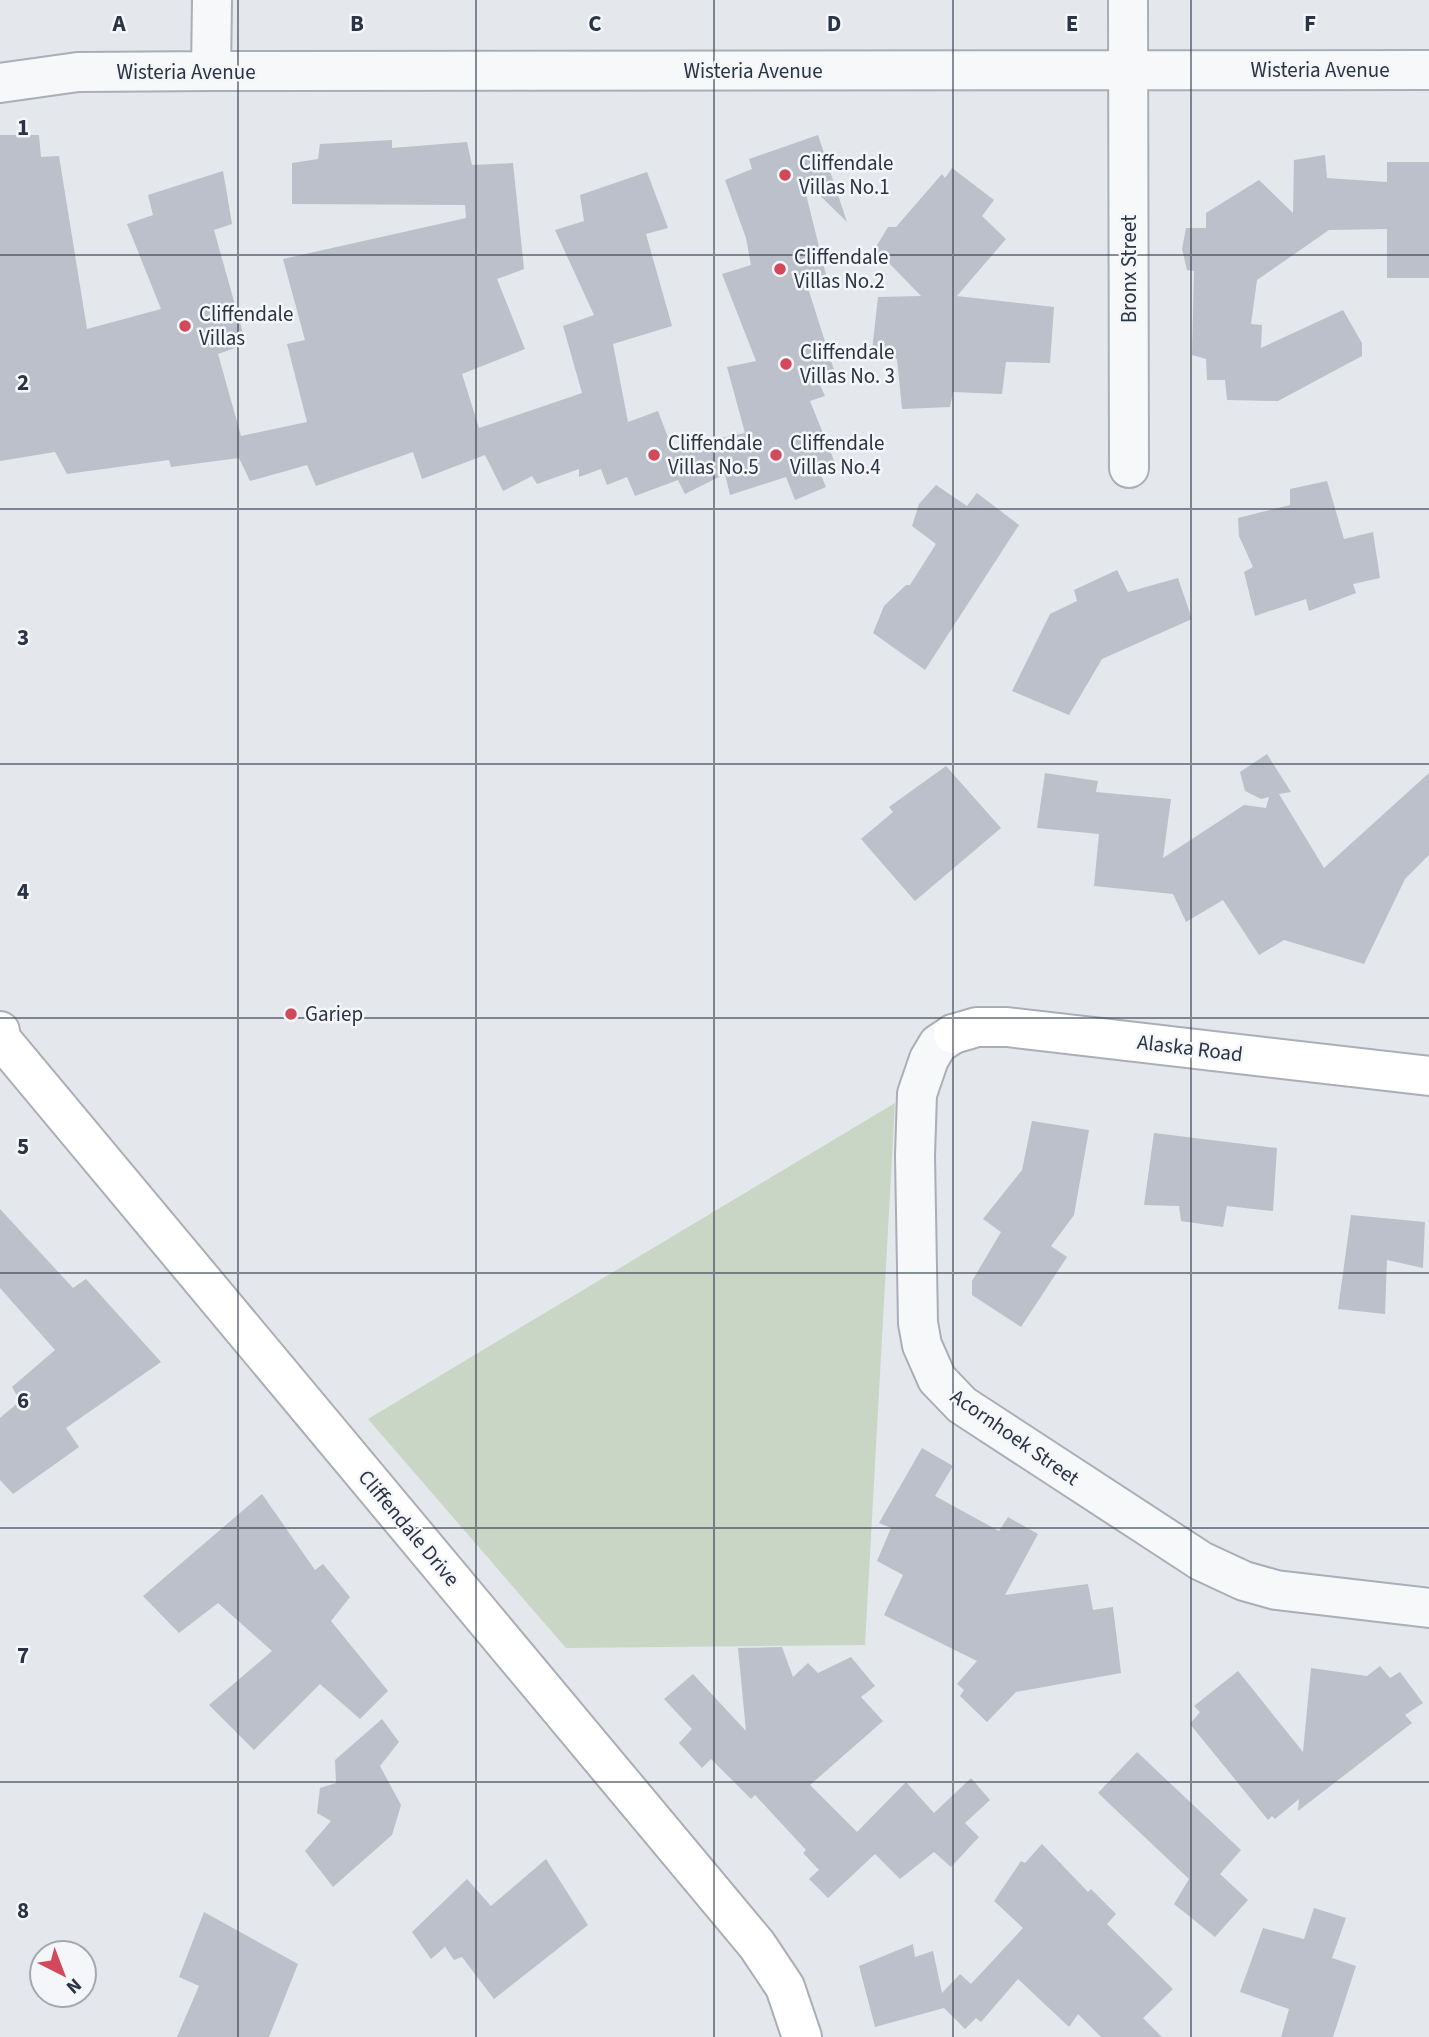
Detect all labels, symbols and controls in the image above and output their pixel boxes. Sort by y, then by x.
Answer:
text: A [111,7,126,40]
text: B [350,7,364,40]
text: C [588,7,602,40]
text: D [827,7,841,40]
text: E [1066,7,1078,40]
text: F [1304,7,1316,40]
street label: Wisteria Avenue [1250,55,1390,85]
street label: Wisteria Avenue [683,56,823,86]
street label: Wisteria Avenue [116,57,256,87]
text: 1 [17,111,29,144]
place label: Cliffendale Villas No.1 [799,148,893,202]
marker: Cliffendale Villas No.1 [777,167,793,183]
street label: Bronx Street [1114,215,1144,323]
place label: Cliffendale Villas No.2 [794,242,888,296]
marker: Cliffendale Villas No.2 [772,261,788,277]
place label: Cliffendale Villas [199,299,293,353]
marker: Cliffendale Villas [177,318,193,334]
place label: Cliffendale Villas No. 3 [800,337,895,391]
marker: Cliffendale Villas No. 3 [778,356,794,372]
text: 2 [17,366,29,399]
place label: Cliffendale Villas No.5 [668,428,762,482]
place label: Cliffendale Villas No.4 [790,428,884,482]
marker: Cliffendale Villas No.5 [646,447,662,463]
marker: Cliffendale Villas No.4 [768,447,784,463]
text: 3 [17,621,29,654]
text: 4 [17,875,29,908]
place label: Gariep [305,999,363,1029]
marker: Gariep [283,1006,299,1022]
street label: Alaska Road [1135,1027,1245,1069]
text: 5 [17,1130,29,1163]
street label: Acornhoek Street [944,1381,1086,1493]
text: 6 [17,1384,29,1417]
street label: Cliffendale Drive [351,1463,467,1593]
text: 7 [17,1639,29,1672]
text: 8 [17,1894,29,1927]
north arrow [28,1939,98,2009]
text: N [60,1971,87,2000]

